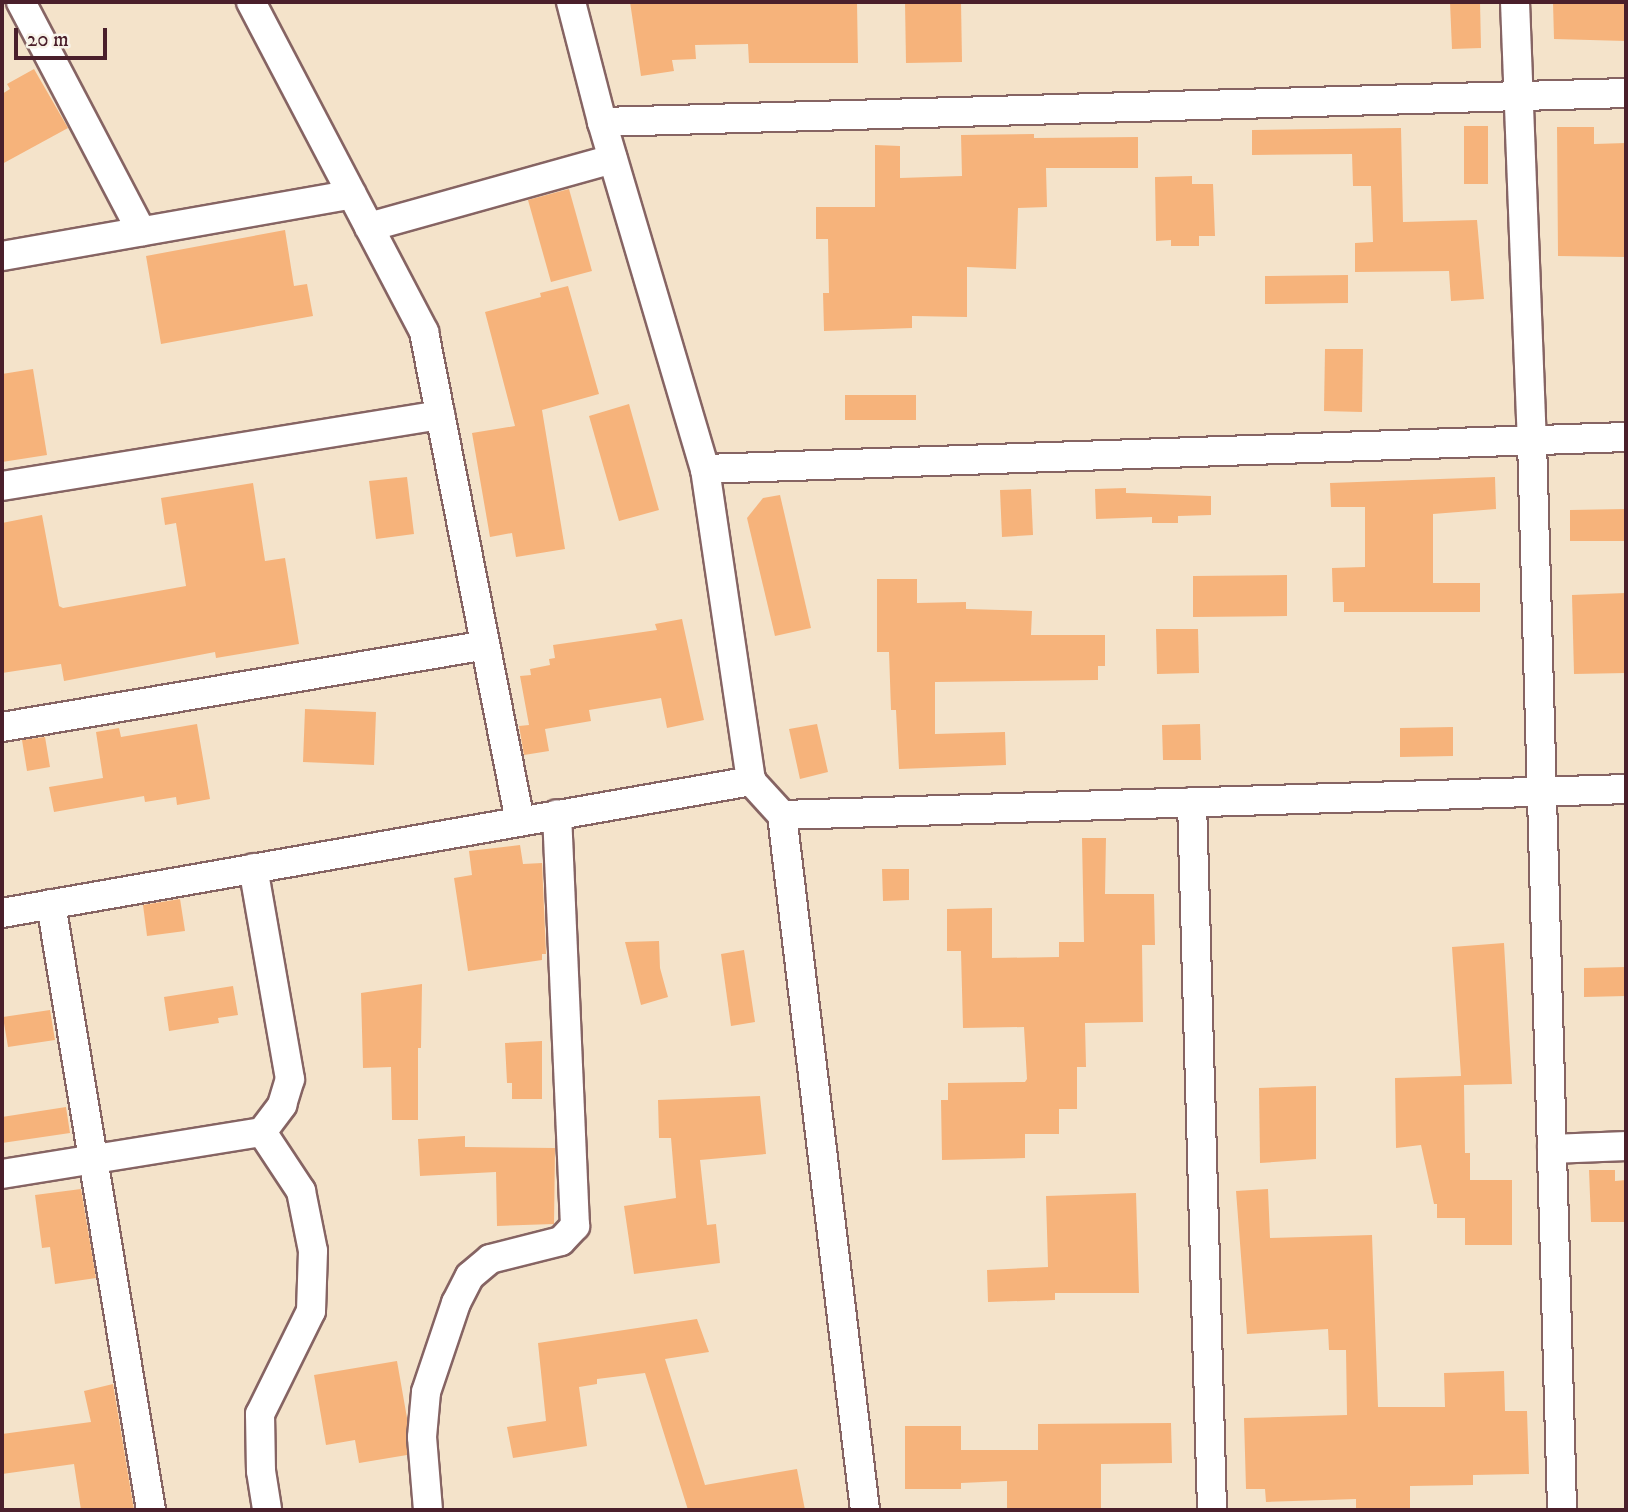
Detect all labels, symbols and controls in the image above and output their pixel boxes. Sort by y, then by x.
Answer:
scale bar [18,14,110,58]
text: 20 m [27,27,69,53]

